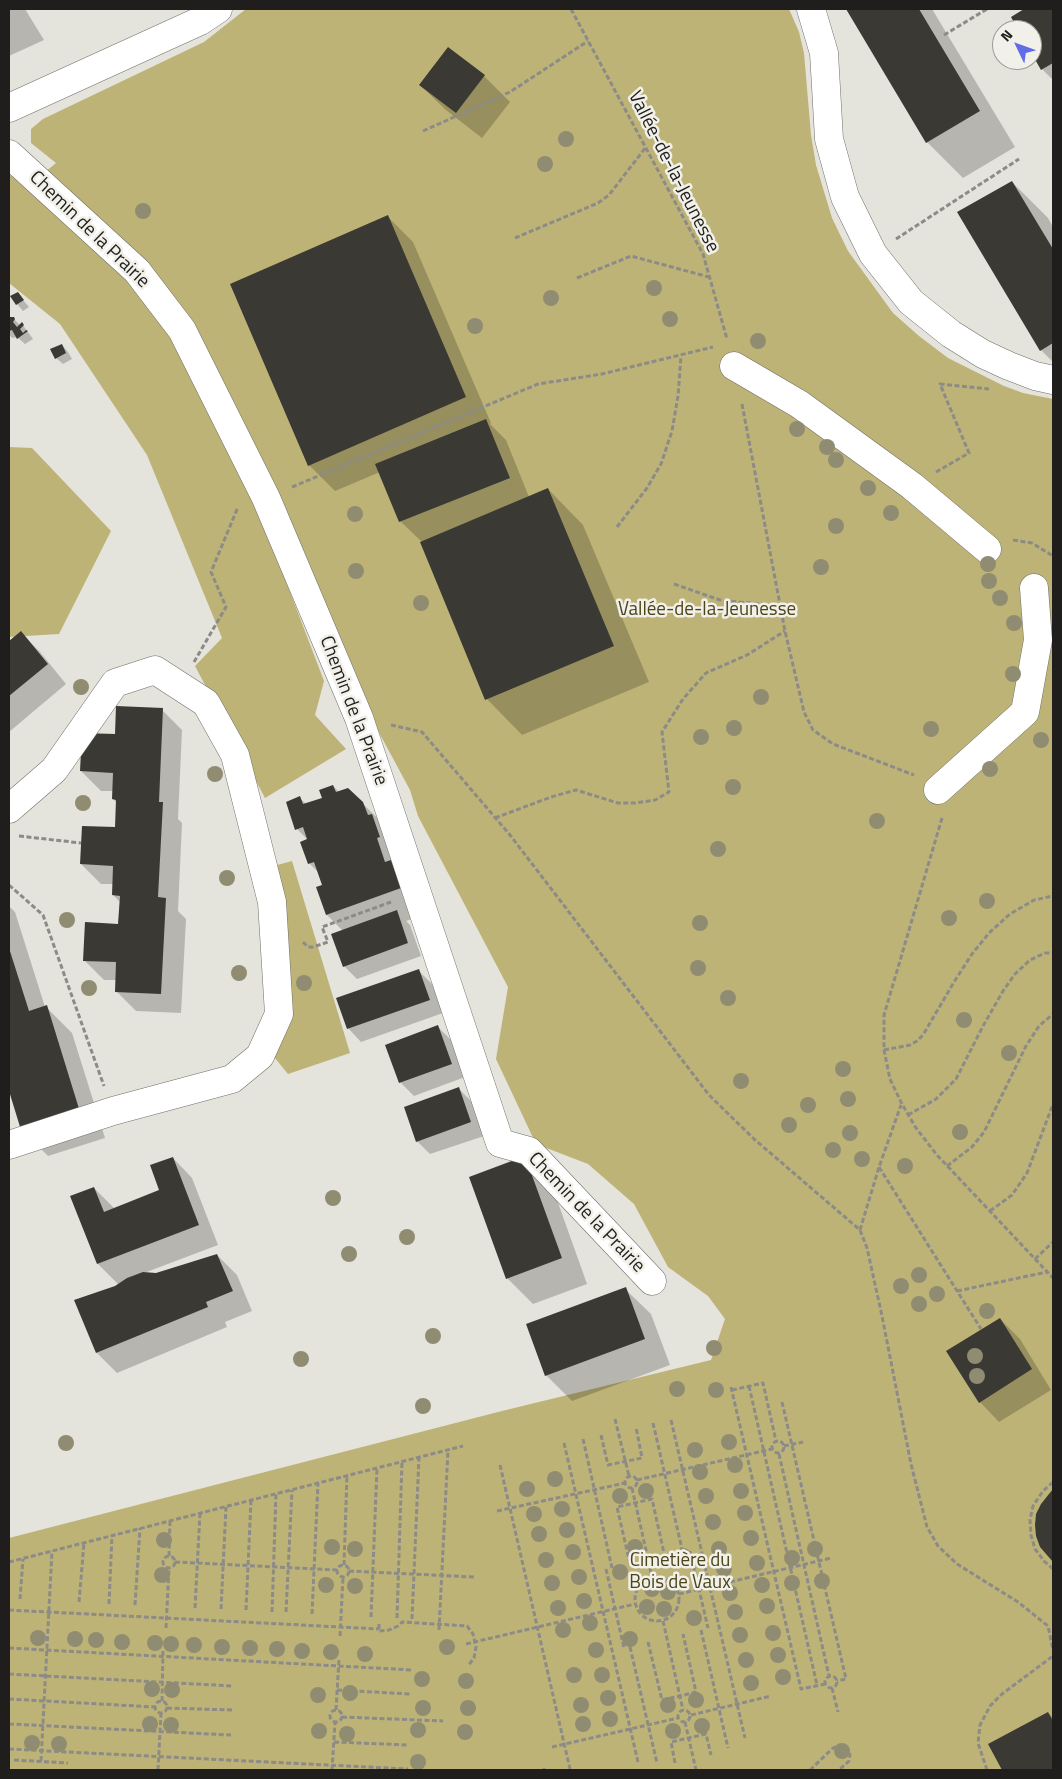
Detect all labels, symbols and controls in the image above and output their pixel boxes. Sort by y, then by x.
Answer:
north arrow [992,20,1042,70]
text: N [995,25,1017,46]
street label: Vallée-de-la-Jeunesse [622,87,724,257]
street label: Chemin de la Prairie [24,167,154,293]
park label: Vallée-de-la-Jeunesse [618,599,796,621]
street label: Chemin de la Prairie [314,633,392,789]
street label: Chemin de la Prairie [523,1148,649,1278]
park label: Cimetière du Bois de Vaux [629,1550,731,1594]

